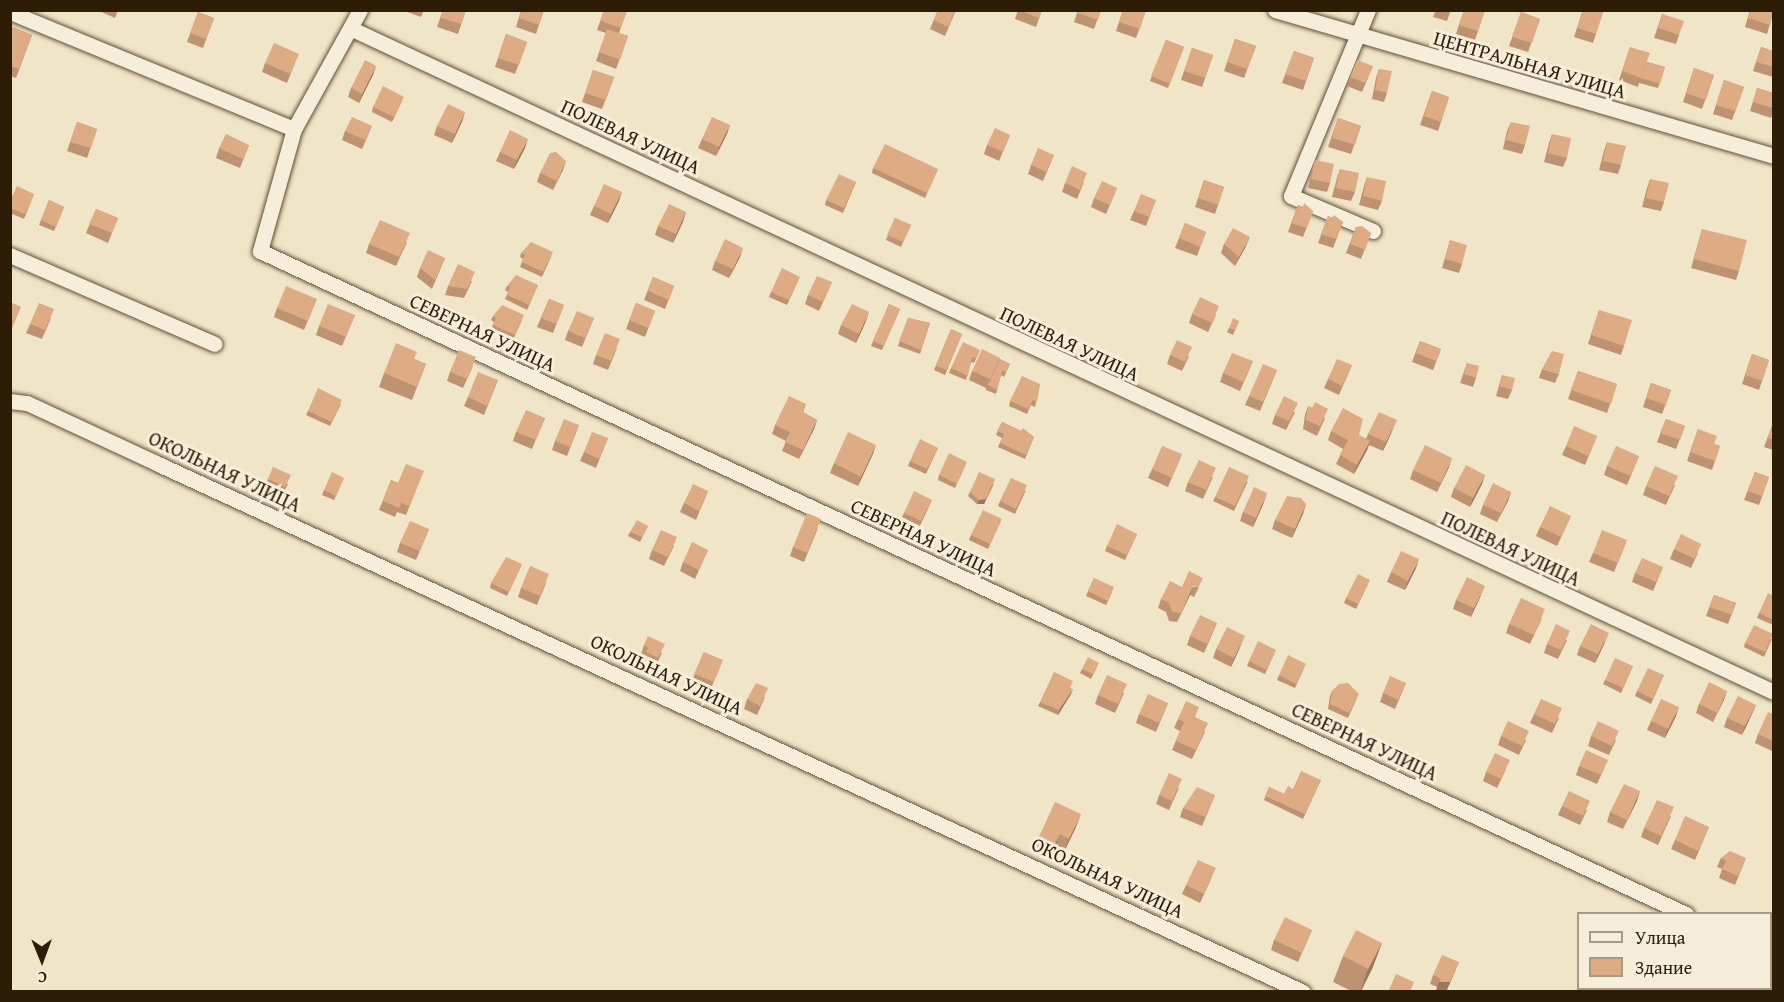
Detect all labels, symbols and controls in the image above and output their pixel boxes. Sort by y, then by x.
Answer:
street label: ЦЕНТРАЛЬНАЯ УЛИЦА [1431,25,1629,103]
street label: ПОЛЕВАЯ УЛИЦА [558,93,704,179]
street label: СЕВЕРНАЯ УЛИЦА [406,288,560,376]
street label: ПОЛЕВАЯ УЛИЦА [997,300,1143,386]
street label: ОКОЛЬНАЯ УЛИЦА [145,425,305,517]
street label: СЕВЕРНАЯ УЛИЦА [847,493,1001,581]
street label: ПОЛЕВАЯ УЛИЦА [1438,505,1584,591]
street label: ОКОЛЬНАЯ УЛИЦА [587,628,747,720]
street label: СЕВЕРНАЯ УЛИЦА [1288,697,1442,785]
street label: ОКОЛЬНАЯ УЛИЦА [1028,831,1188,923]
legend [1577,912,1772,990]
text: Улица [1635,924,1685,951]
north arrow [12,930,72,990]
text: Здание [1635,954,1692,981]
text: С [38,966,47,990]

